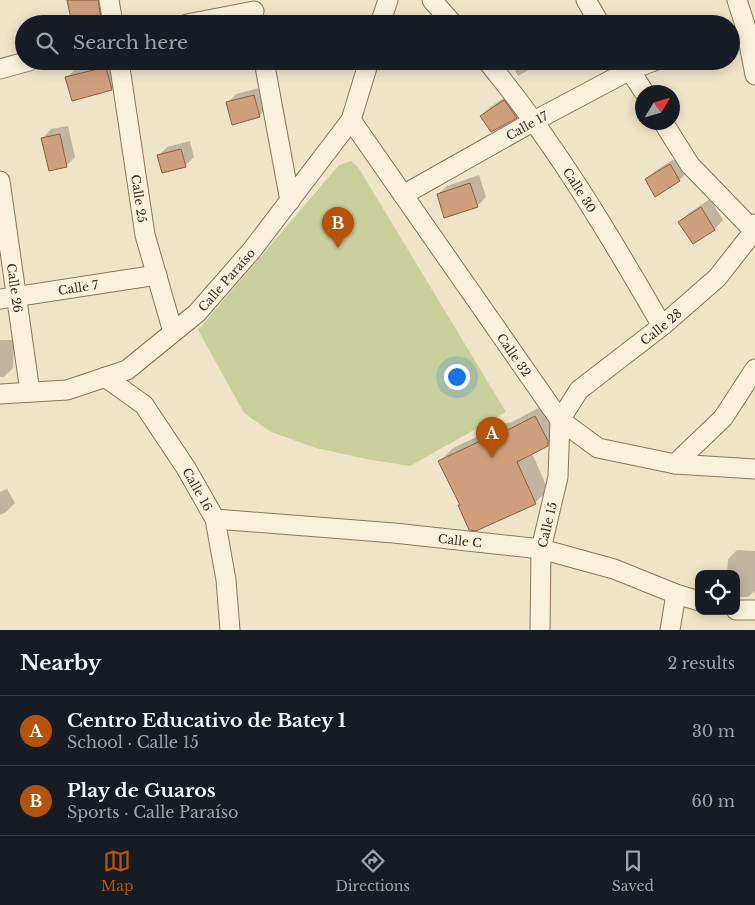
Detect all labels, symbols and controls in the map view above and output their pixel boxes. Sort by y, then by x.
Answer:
search box [15,15,740,70]
icon: search [33,29,61,57]
text: Search here [73,31,188,54]
north arrow [635,85,680,130]
street label: Calle 17 [503,107,551,143]
street label: Calle 30 [560,165,600,215]
street label: Calle 25 [129,173,151,224]
pin: B [322,207,354,248]
street label: Calle Paraíso [195,245,258,314]
street label: Calle 26 [4,262,26,314]
street label: Calle 7 [57,276,100,298]
street label: Calle 28 [637,305,684,348]
street label: Calle 32 [494,330,535,379]
your location [444,364,470,390]
pin: A [476,417,508,458]
street label: Calle 16 [180,465,216,514]
street label: Calle 15 [534,500,559,549]
street label: Calle C [437,530,483,550]
map controls [695,570,740,615]
button: locate [695,570,740,615]
text: Nearby [20,650,101,676]
text: 2 results [667,653,735,673]
text: Centro Educativo de Batey 1 [67,709,346,732]
text: A [30,721,42,741]
text: 30 m [692,721,735,741]
text: School · Calle 15 [67,732,199,752]
text: Play de Guaros [67,779,216,802]
text: B [30,791,42,811]
text: 60 m [692,791,735,811]
text: Sports · Calle Paraíso [67,802,238,822]
tab: Map [101,847,134,895]
tab: Directions [335,847,410,895]
tab: Saved [612,847,654,895]

